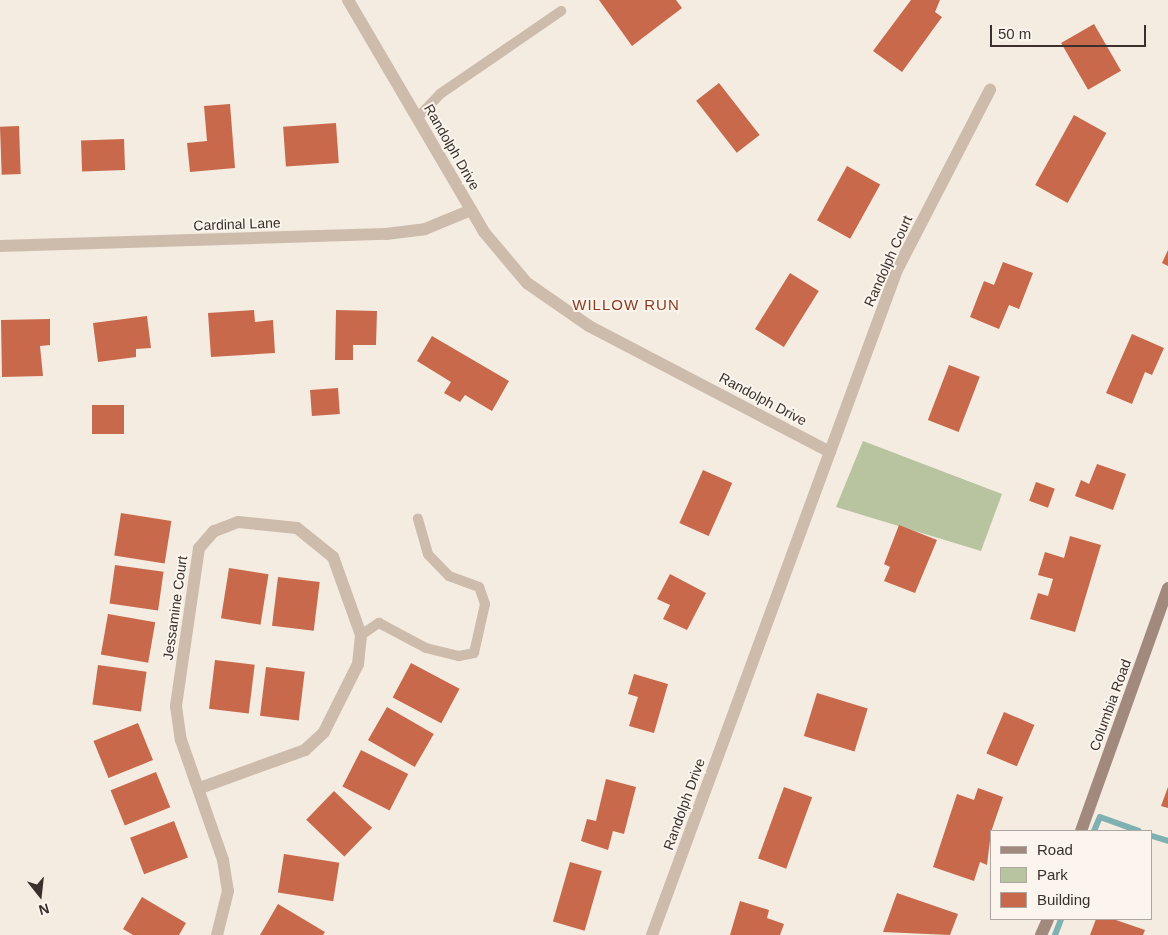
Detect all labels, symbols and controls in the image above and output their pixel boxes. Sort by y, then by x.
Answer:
scale bar [993,15,1149,47]
text: 50 m [998,25,1031,42]
street label: Randolph Drive [421,101,483,193]
street label: Randolph Court [860,213,916,309]
street label: Cardinal Lane [193,214,281,234]
district label: WILLOW RUN [571,296,681,314]
street label: Randolph Drive [716,369,810,429]
street label: Jessamine Court [159,555,191,661]
street label: Columbia Road [1086,657,1134,753]
street label: Randolph Drive [660,756,708,852]
legend [990,830,1153,920]
text: Road [1037,841,1073,858]
text: Park [1037,866,1068,883]
north arrow [15,870,65,920]
text: Building [1037,891,1090,908]
text: N [37,900,51,919]

